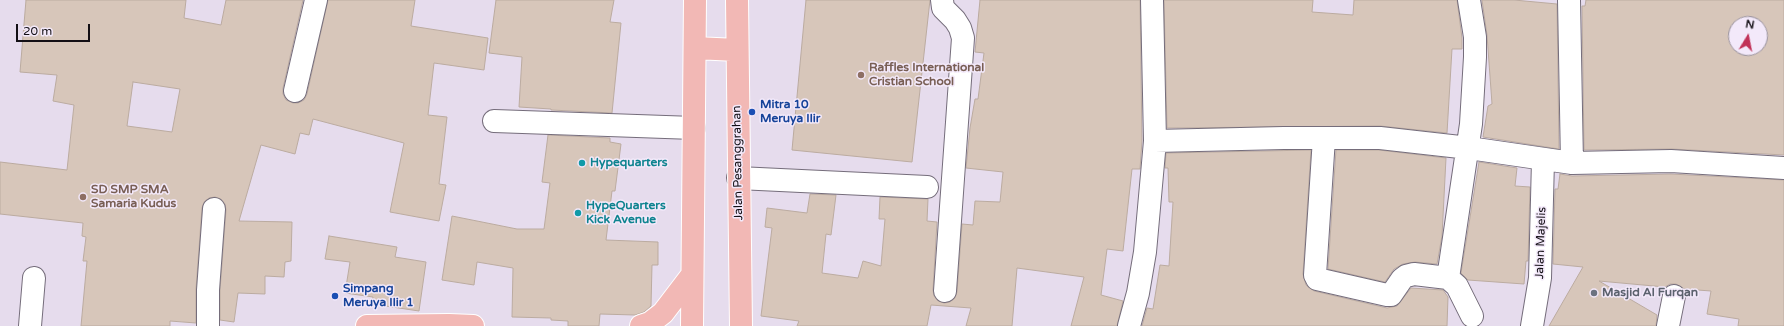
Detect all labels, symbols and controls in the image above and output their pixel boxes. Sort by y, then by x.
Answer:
scale bar [18,16,92,42]
north arrow [1728,16,1768,56]
text: N [1745,18,1755,32]
text: 20 m [23,24,52,38]
place label: Raffles International Cristian School [869,61,984,89]
marker: Raffles International Cristian School [856,70,866,80]
place label: Mitra 10 Meruya Ilir [760,98,820,126]
street label: Jalan Pesanggrahan [730,105,746,221]
marker: Mitra 10 Meruya Ilir [747,107,757,117]
place label: Hypequarters [590,156,668,170]
marker: Hypequarters [577,158,587,168]
place label: SD SMP SMA Samaria Kudus [91,183,176,211]
marker: SD SMP SMA Samaria Kudus [78,192,88,202]
place label: HypeQuarters Kick Avenue [586,199,666,227]
street label: Jalan Majelis [1533,207,1549,279]
marker: HypeQuarters Kick Avenue [573,208,583,218]
place label: Simpang Meruya Ilir 1 [343,282,414,310]
place label: Masjid Al Furqan [1602,286,1698,300]
marker: Masjid Al Furqan [1589,288,1599,298]
marker: Simpang Meruya Ilir 1 [330,291,340,301]

